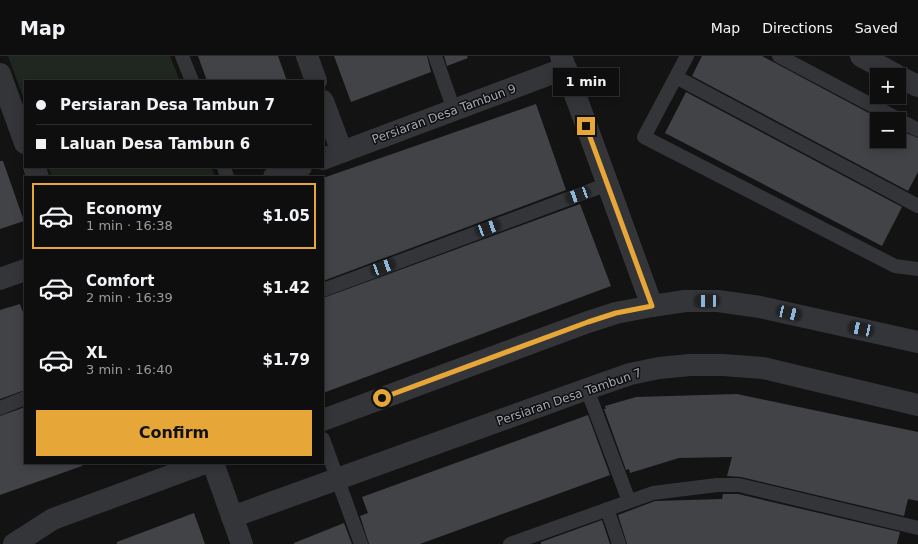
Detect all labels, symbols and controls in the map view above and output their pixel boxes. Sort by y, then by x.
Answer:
text: Map [20,17,65,39]
text: Map [711,20,740,36]
text: Directions [762,20,833,36]
text: Saved [855,20,898,36]
callout: 1 min [553,68,619,96]
map controls [870,68,906,148]
button: + [870,68,906,104]
text: 1 min [566,74,606,89]
street label: Persiaran Desa Tambun 9 [370,81,518,147]
text: Persiaran Desa Tambun 7 [60,96,275,114]
button: − [870,112,906,148]
route end [577,117,595,135]
text: Laluan Desa Tambun 6 [60,135,250,153]
car [565,185,591,205]
icon: car [38,198,74,234]
text: Economy [86,200,162,218]
text: $1.05 [263,207,310,225]
text: 1 min · 16:38 [86,218,173,233]
car [475,218,501,238]
car [370,257,396,277]
icon: car [38,270,74,306]
text: Comfort [86,272,154,290]
text: $1.42 [263,279,310,297]
text: 2 min · 16:39 [86,290,173,305]
car [695,295,719,307]
car [776,304,802,322]
car [848,321,874,337]
icon: car [38,342,74,378]
text: XL [86,344,107,362]
text: $1.79 [263,351,310,369]
text: 3 min · 16:40 [86,362,173,377]
street label: Persiaran Desa Tambun 7 [495,366,643,428]
route start [373,389,391,407]
button: Confirm [36,410,312,456]

